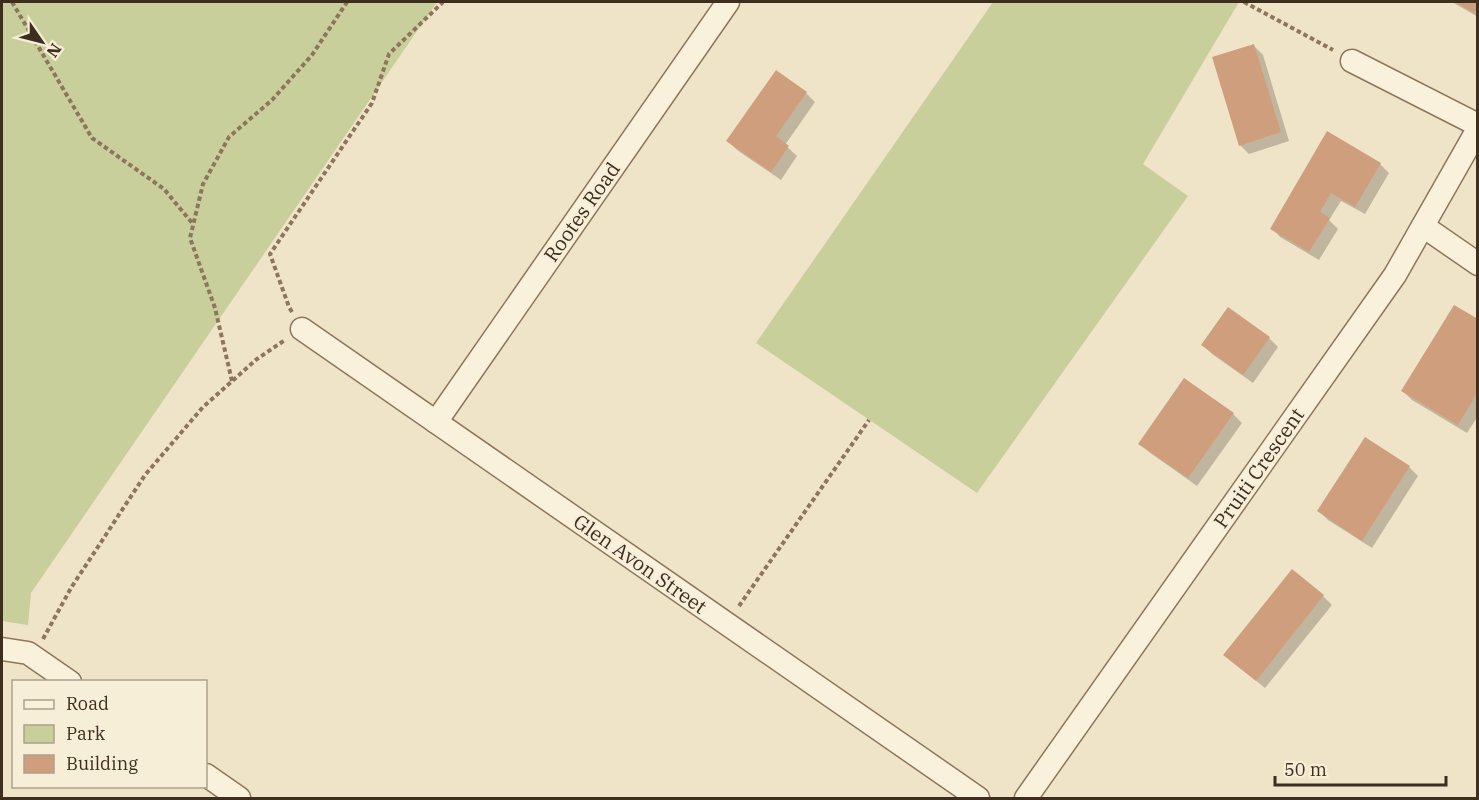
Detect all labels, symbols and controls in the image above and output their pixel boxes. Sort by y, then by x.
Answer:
north arrow [12,12,72,72]
text: N [42,40,66,62]
street label: Rootes Road [537,157,626,267]
street label: Pruiti Crescent [1207,402,1310,533]
street label: Glen Avon Street [568,507,712,620]
legend [12,680,207,788]
text: Road [66,692,109,715]
text: Park [66,722,106,745]
scale bar [1275,749,1446,787]
text: Building [66,752,138,775]
text: 50 m [1284,758,1327,781]

